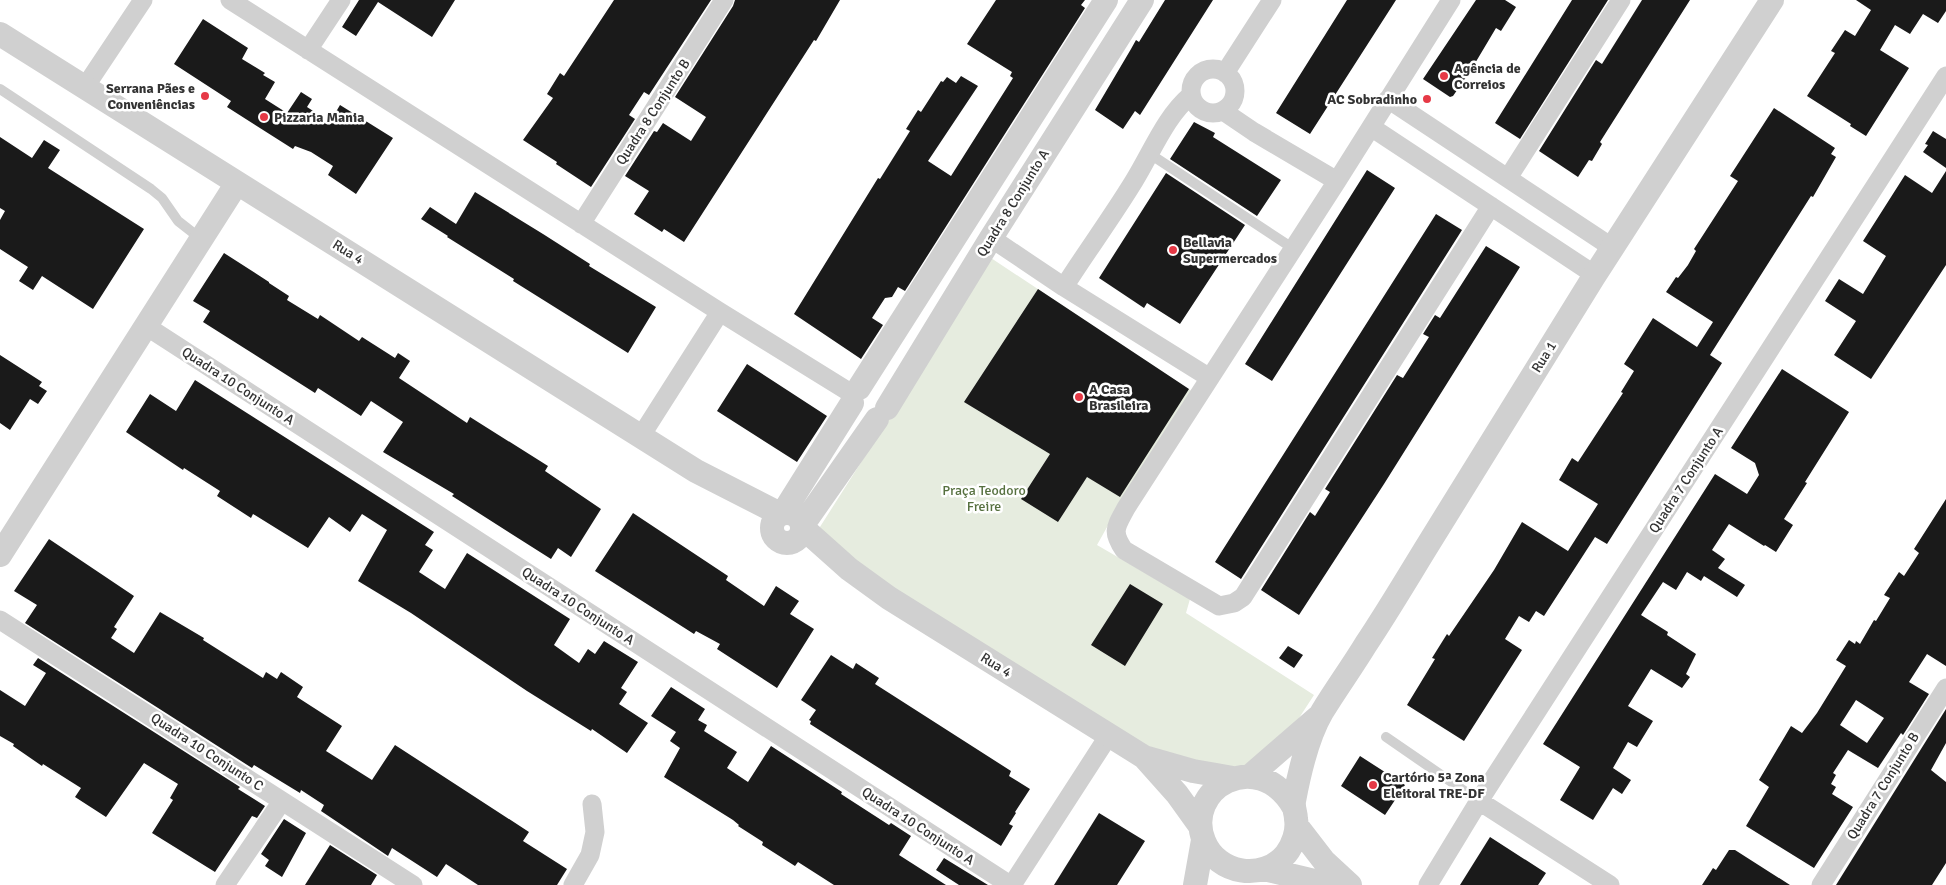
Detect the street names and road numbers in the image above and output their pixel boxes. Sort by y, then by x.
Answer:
street label: Quadra 8 Conjunto B [612,56,694,168]
street label: Quadra 8 Conjunto A [973,146,1053,260]
street label: Rua 4 [329,236,367,268]
street label: Rua 1 [1528,338,1560,376]
street label: Quadra 10 Conjunto A [179,343,298,429]
street label: Quadra 7 Conjunto A [1645,423,1727,536]
street label: Quadra 10 Conjunto A [519,563,638,649]
street label: Rua 4 [977,649,1015,681]
street label: Quadra 10 Conjunto C [148,709,266,795]
street label: Quadra 7 Conjunto B [1843,729,1923,843]
street label: Quadra 10 Conjunto A [859,783,978,869]

